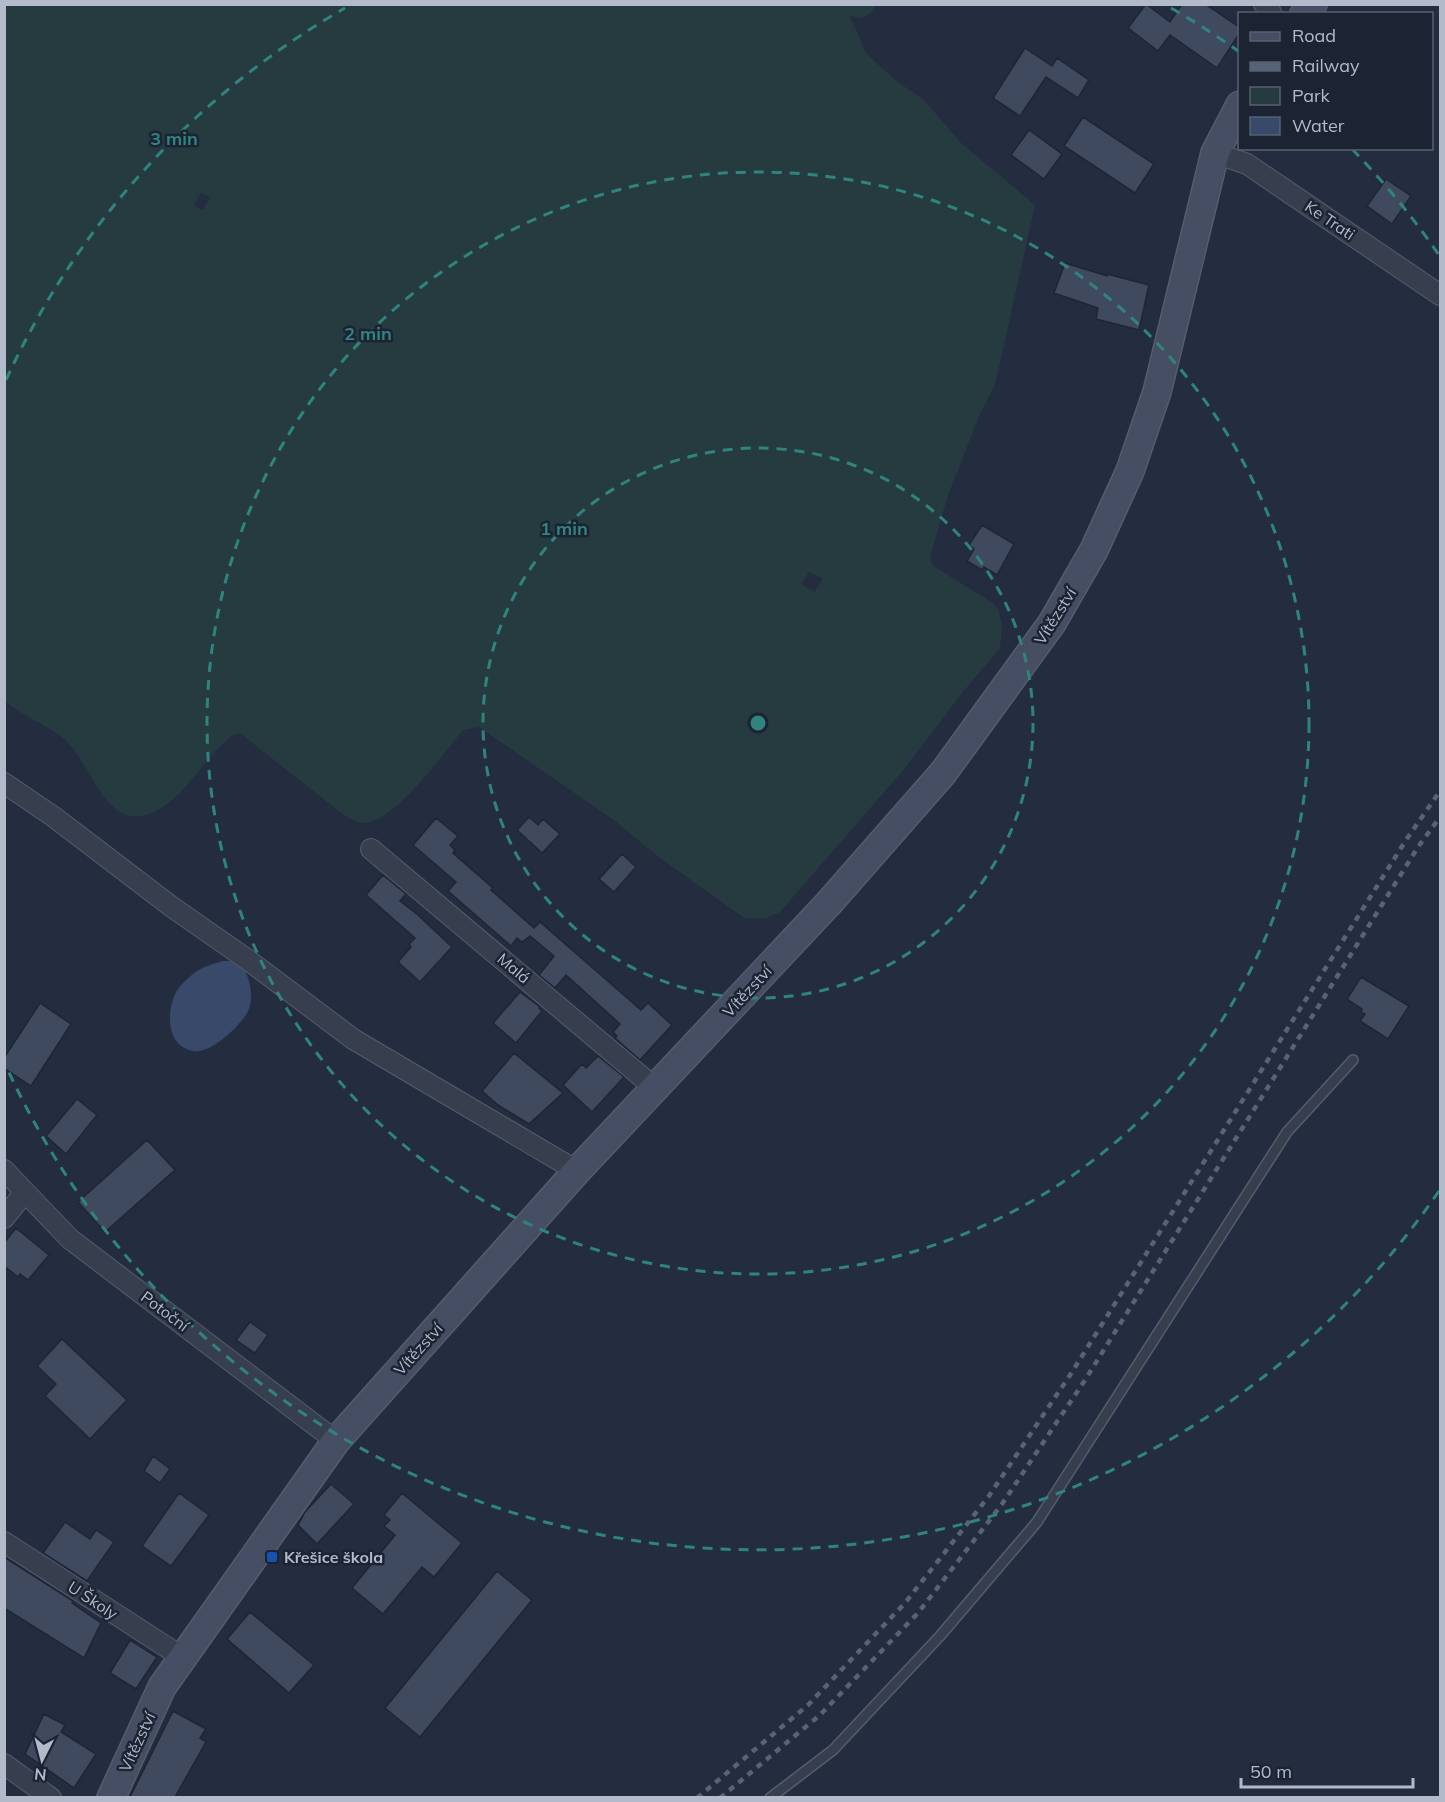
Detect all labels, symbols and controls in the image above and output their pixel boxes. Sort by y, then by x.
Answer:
legend [1238,12,1433,150]
text: Road [1292,24,1336,47]
text: Railway [1292,54,1360,77]
text: Park [1292,84,1331,107]
text: Water [1292,114,1345,137]
text: 3 min [150,127,198,150]
street label: Ke Trati [1301,196,1359,244]
text: 2 min [344,322,392,345]
text: 1 min [540,517,588,540]
street label: Vítězství [1030,583,1081,648]
centre of rings [748,713,768,733]
street label: Malá [493,949,535,987]
street label: Vítězství [718,960,777,1021]
street label: Potoční [137,1287,194,1336]
street label: Vítězství [389,1318,447,1379]
place label: Křešice škola [284,1547,383,1567]
marker: Křešice škola [265,1550,279,1564]
street label: U Školy [64,1577,122,1624]
street label: Vítězství [115,1708,160,1775]
north arrow [12,1730,72,1790]
scale bar [1241,1751,1414,1789]
text: 50 m [1250,1760,1292,1783]
text: N [33,1764,47,1785]

